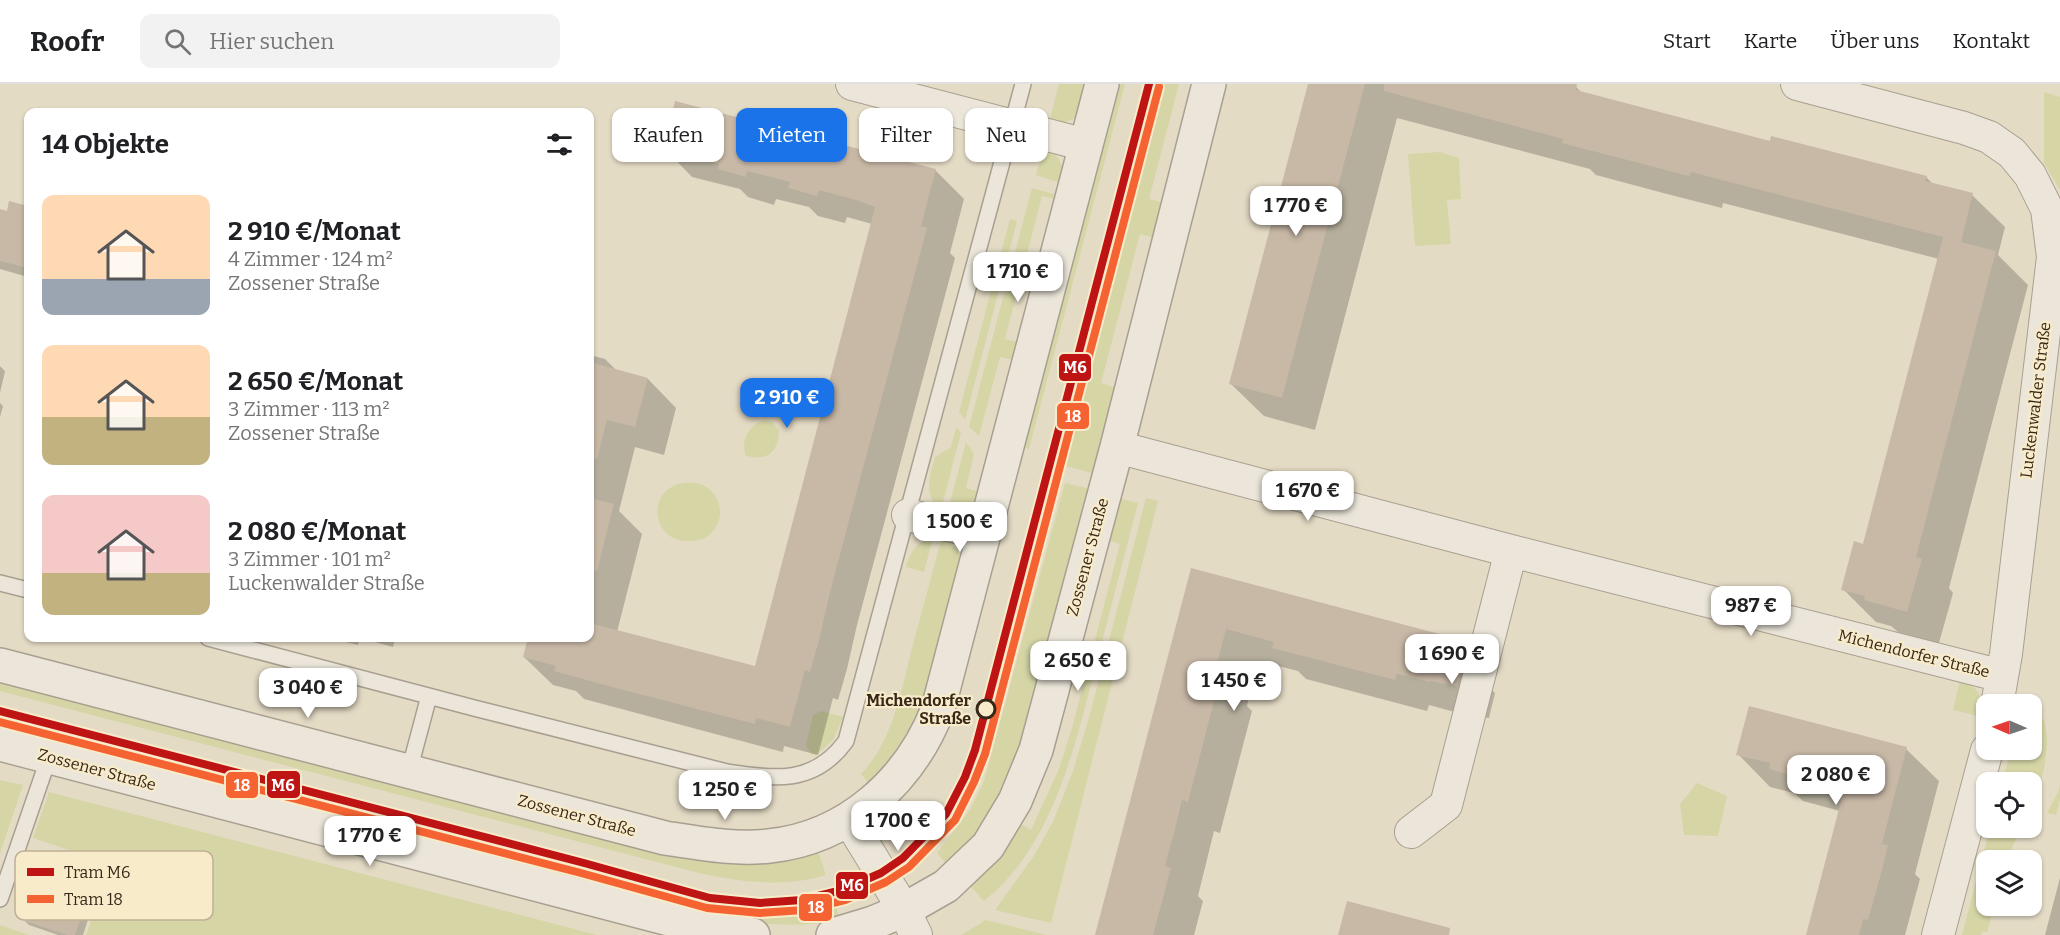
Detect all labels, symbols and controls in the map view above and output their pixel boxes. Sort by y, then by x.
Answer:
search box [140,14,560,68]
text: Roofr [30,25,104,58]
icon: search [161,25,194,58]
text: Hier suchen [209,28,334,55]
text: Start [1663,28,1711,54]
text: Karte [1744,28,1797,54]
text: Über uns [1830,28,1920,54]
text: Kontakt [1953,28,2030,54]
chip: Kaufen [612,108,724,162]
chip: Mieten [736,108,847,162]
chip: Filter [859,108,953,162]
chip: Neu [965,108,1048,162]
icon: filters [543,128,576,161]
text: 14 Objekte [42,129,169,160]
pin: 1 770 € [1241,186,1351,237]
text: 1 770 € [1264,193,1328,217]
text: 2 910 €/Monat [228,216,401,247]
icon: home [90,219,162,291]
text: 4 Zimmer · 124 m² [228,247,393,271]
pin: 1 710 € [963,252,1073,303]
text: 1 710 € [987,259,1049,283]
text: Zossener Straße [228,271,380,295]
street label: Luckenwalder Straße [2016,321,2055,479]
line badge: M6 [1058,353,1092,382]
text: M6 [1063,358,1087,377]
text: 2 650 €/Monat [228,366,403,397]
icon: home [90,369,162,441]
pin: 2 910 € [732,378,842,429]
text: 2 910 € [754,385,820,409]
text: 3 Zimmer · 113 m² [228,397,389,421]
line badge: 18 [1056,402,1090,430]
text: 18 [1065,407,1081,426]
text: Zossener Straße [228,421,380,445]
pin: 1 670 € [1253,471,1363,522]
text: 1 670 € [1276,478,1340,502]
street label: Zossener Straße [1063,496,1112,618]
pin: 1 500 € [905,502,1015,553]
text: 1 500 € [927,509,993,533]
text: 2 080 €/Monat [228,516,406,547]
icon: home [90,519,162,591]
text: 3 Zimmer · 101 m² [228,547,391,571]
text: Luckenwalder Straße [228,571,425,595]
pin: 987 € [1709,586,1793,637]
text: 987 € [1725,593,1777,617]
street label: Michendorfer Straße [1836,625,1992,681]
pin: 1 690 € [1397,634,1507,685]
pin: 2 650 € [1023,641,1133,692]
text: 1 690 € [1419,641,1485,665]
text: 2 650 € [1044,648,1112,672]
pin: 1 450 € [1179,661,1289,712]
pin: 3 040 € [253,668,363,719]
text: 1 450 € [1201,668,1267,692]
text: 3 040 € [273,675,343,699]
place label: Michendorfer Straße [866,691,971,728]
north arrow [1976,694,2042,760]
map controls [1976,694,2042,916]
marker: Michendorfer Straße [976,699,996,719]
street label: Zossener Straße [36,745,158,794]
pin: 2 080 € [1781,755,1891,806]
text: 2 080 € [1801,762,1871,786]
line badge: M6 [266,770,301,799]
pin: 1 250 € [670,770,780,821]
line badge: 18 [225,771,259,799]
button: locate [1976,772,2042,838]
text: 18 [234,776,250,795]
text: M6 [271,776,295,795]
text: 1 250 € [693,777,757,801]
street label: Zossener Straße [516,791,638,840]
pin: 1 700 € [843,801,953,852]
text: 1 700 € [865,808,931,832]
pin: 1 770 € [315,816,425,867]
text: 1 770 € [338,823,402,847]
button: layers [1976,850,2042,916]
legend [15,851,213,920]
text: Tram M6 [64,863,130,882]
line badge: M6 [835,871,869,900]
text: M6 [840,876,864,895]
text: Tram 18 [64,890,123,909]
line badge: 18 [798,893,833,922]
text: 18 [808,898,824,917]

